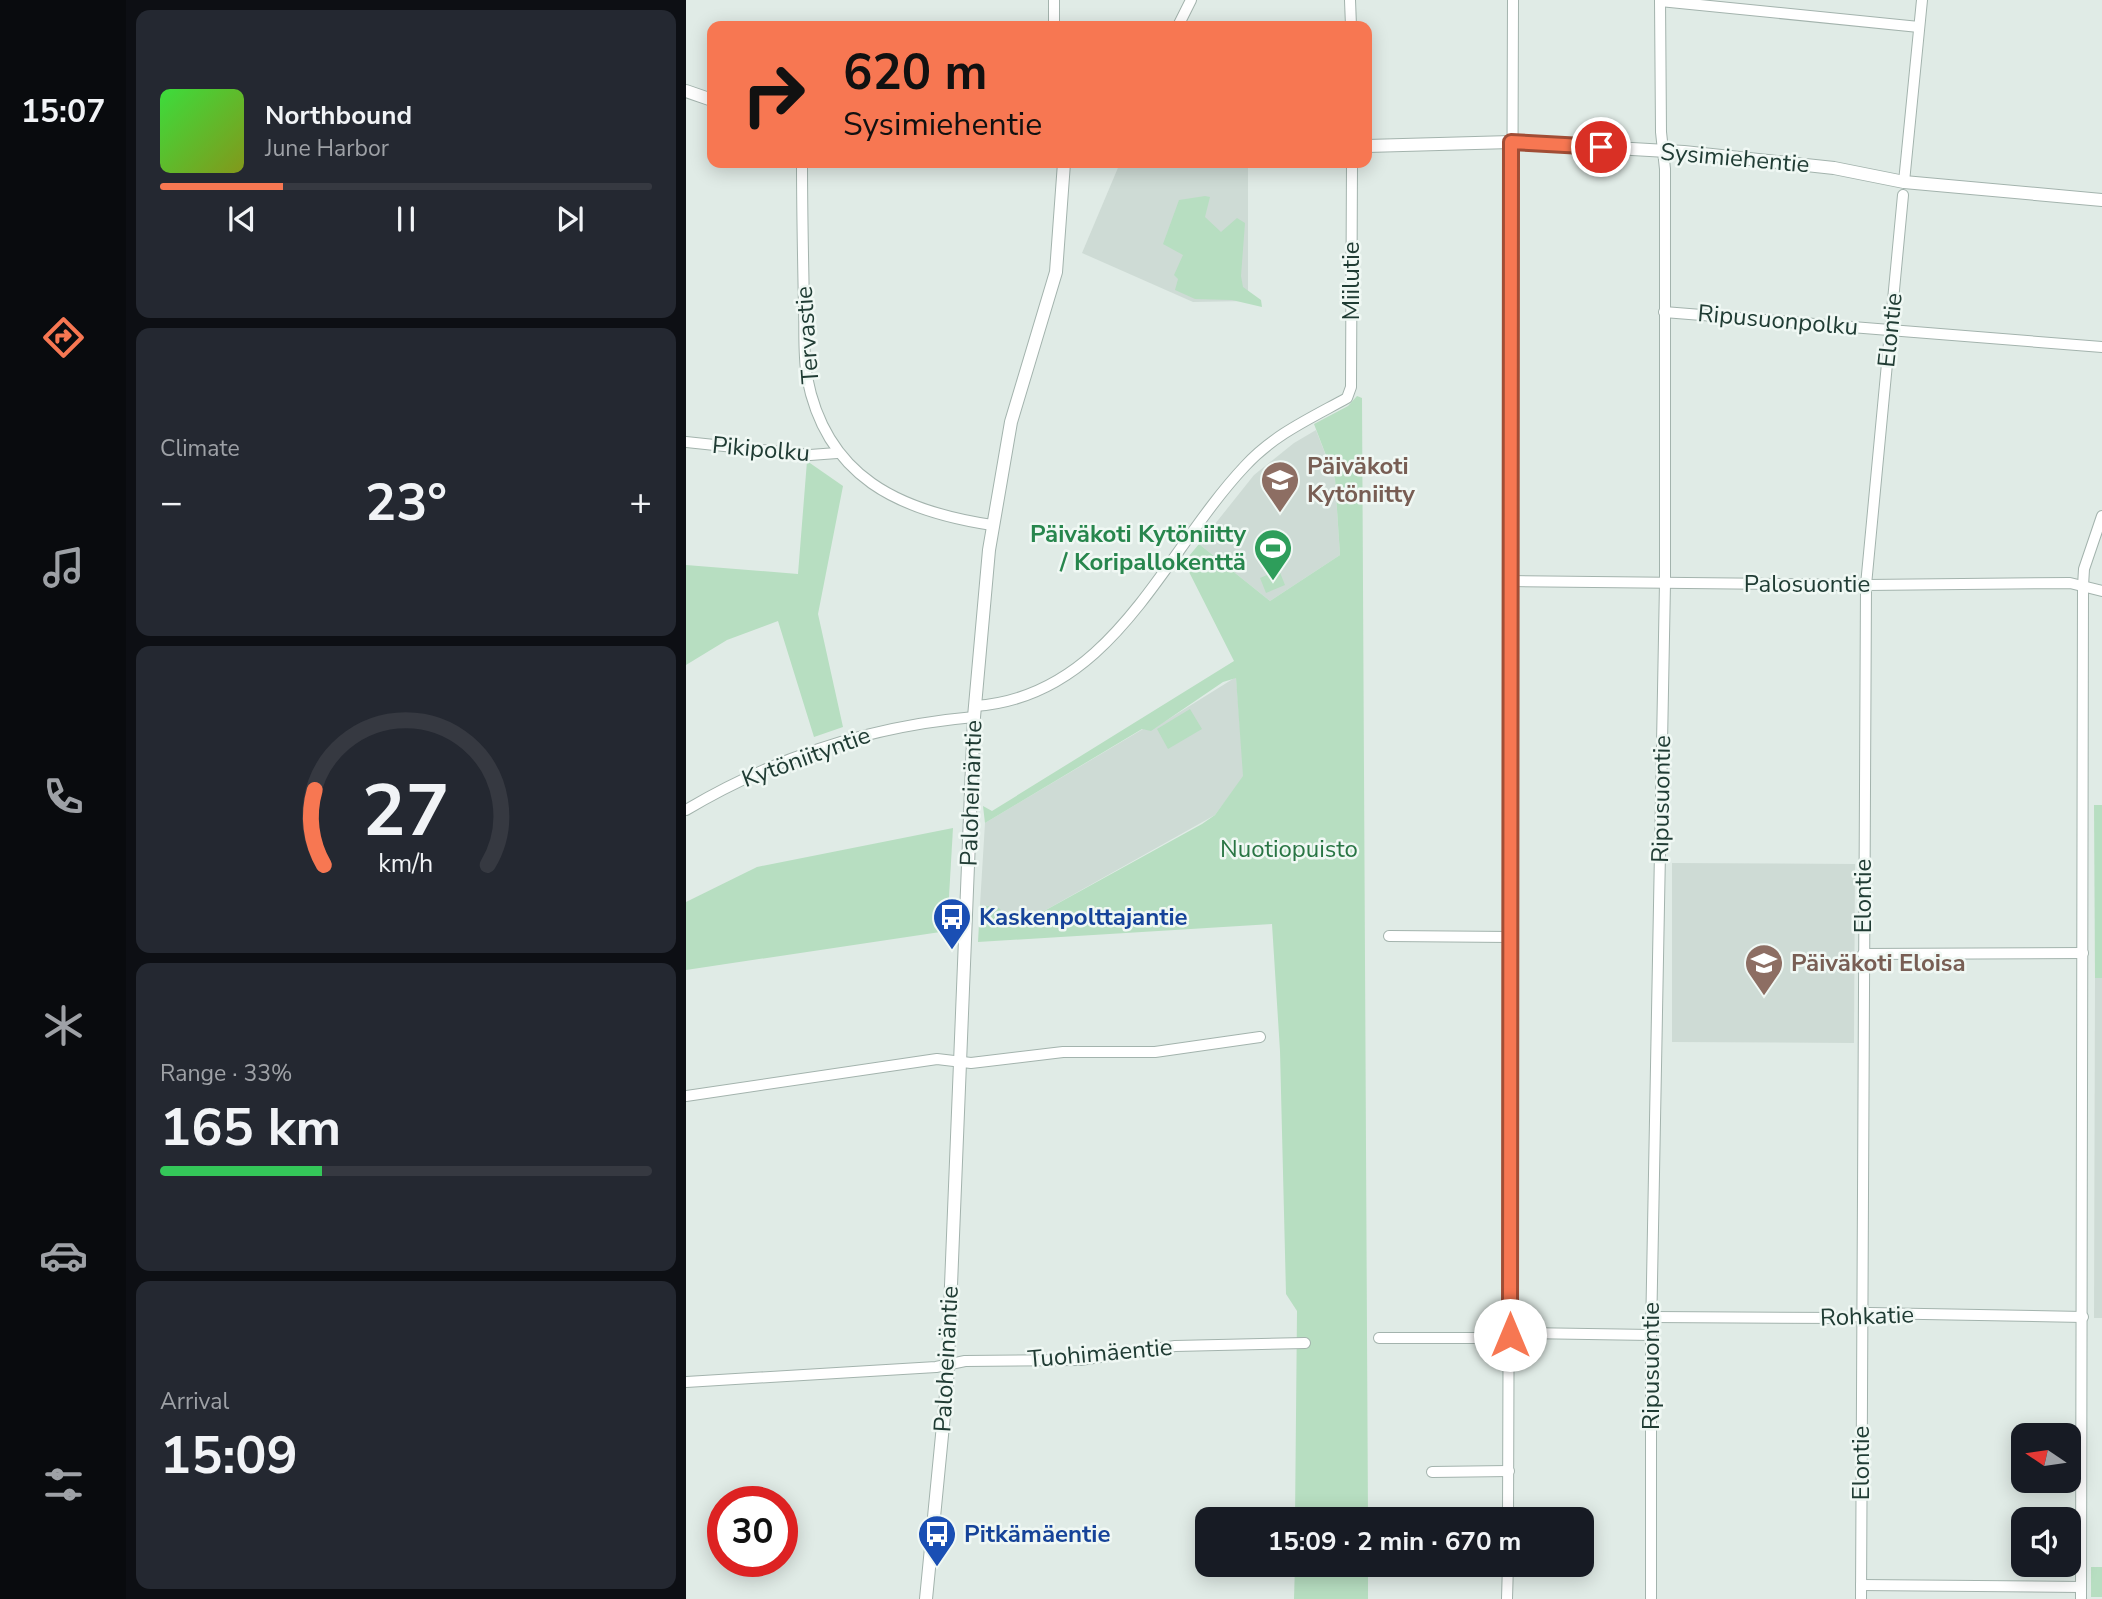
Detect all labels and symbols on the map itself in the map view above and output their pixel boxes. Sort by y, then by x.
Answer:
pin [1571,117,1631,177]
street label: Sysimiehentie [1659,136,1811,180]
street label: Miilutie [1335,242,1367,320]
street label: Tervastie [788,285,826,385]
street label: Elontie [1870,291,1910,369]
street label: Ripusuonpolku [1696,297,1860,343]
street label: Pikipolku [711,429,811,469]
place label: Päiväkoti Kytöniitty [1307,450,1415,510]
school or university icon: Päiväkoti Kytöniitty [1259,459,1301,514]
place label: Päiväkoti Kytöniitty / Koripallokenttä [1030,518,1246,578]
sports icon: Päiväkoti Kytöniitty / Koripallokenttä [1252,527,1294,582]
street label: Palosuontie [1744,568,1870,600]
street label: Kytöniityntie [737,719,875,795]
street label: Paloheinäntie [952,719,990,867]
street label: Ripusuontie [1644,735,1678,863]
park label: Nuotiopuisto [1220,833,1358,865]
street label: Elontie [1847,859,1879,933]
bus stop icon: Kaskenpolttajantie [931,896,973,951]
place label: Kaskenpolttajantie [979,901,1188,933]
school or university icon: Päiväkoti Eloisa [1743,942,1785,997]
place label: Päiväkoti Eloisa [1791,947,1966,979]
street label: Paloheinäntie [926,1285,966,1433]
position arrow [1473,1298,1547,1372]
street label: Rohkatie [1819,1298,1915,1334]
street label: Ripusuontie [1635,1302,1667,1430]
street label: Tuohimäentie [1026,1331,1174,1375]
north arrow [2011,1423,2081,1493]
street label: Elontie [1845,1426,1877,1500]
speed limit sign: 30 [707,1486,798,1577]
bus stop icon: Pitkämäentie [916,1513,958,1568]
place label: Pitkämäentie [964,1518,1110,1550]

